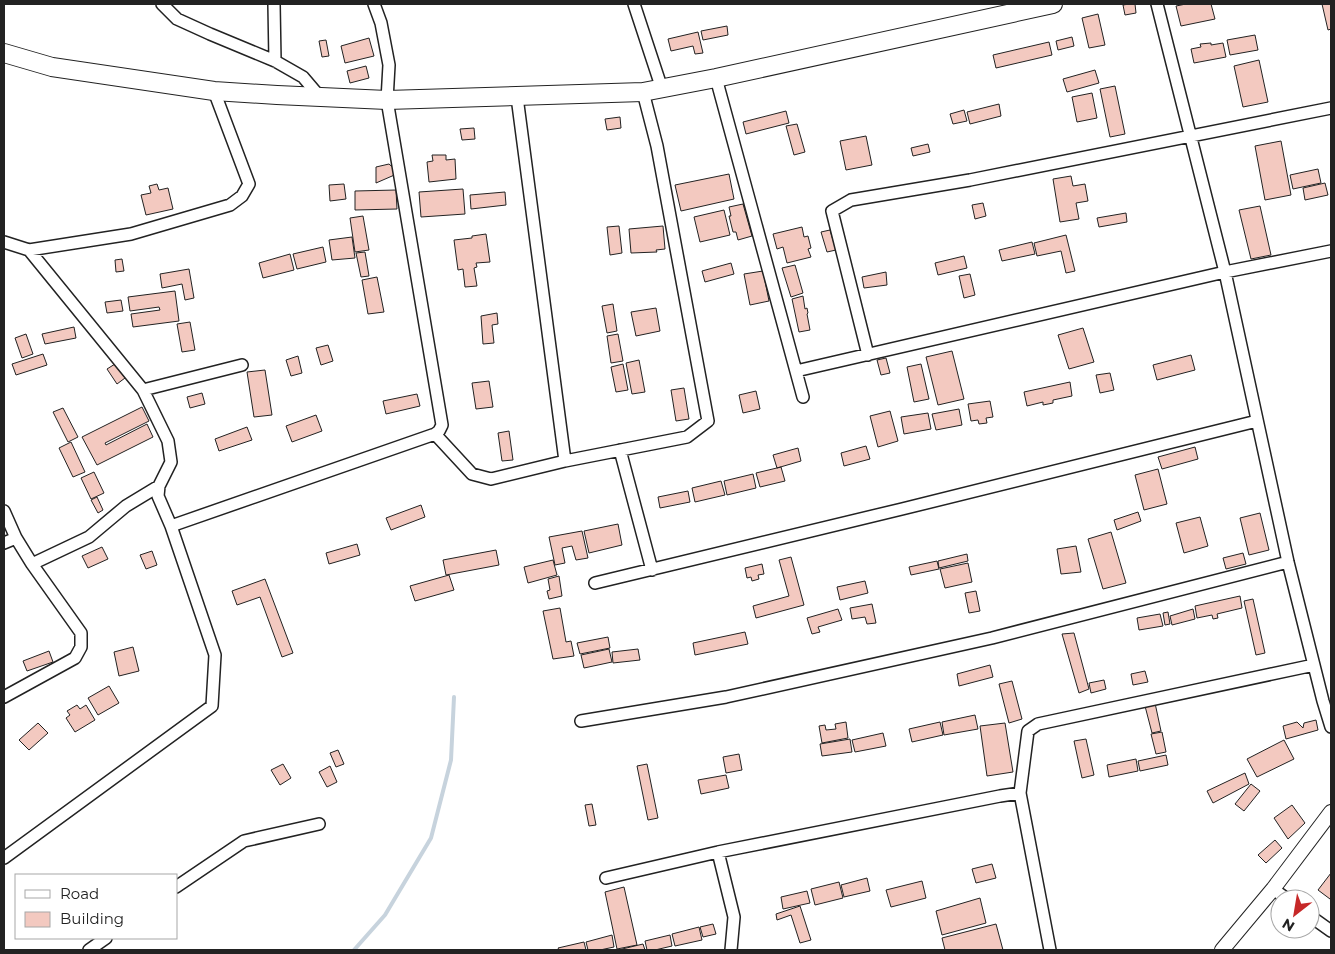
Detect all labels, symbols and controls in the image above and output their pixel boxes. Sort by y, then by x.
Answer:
legend [15,874,178,939]
text: Road [60,884,99,903]
north arrow [1270,889,1320,939]
text: Building [60,909,124,928]
text: N [1279,915,1298,936]

